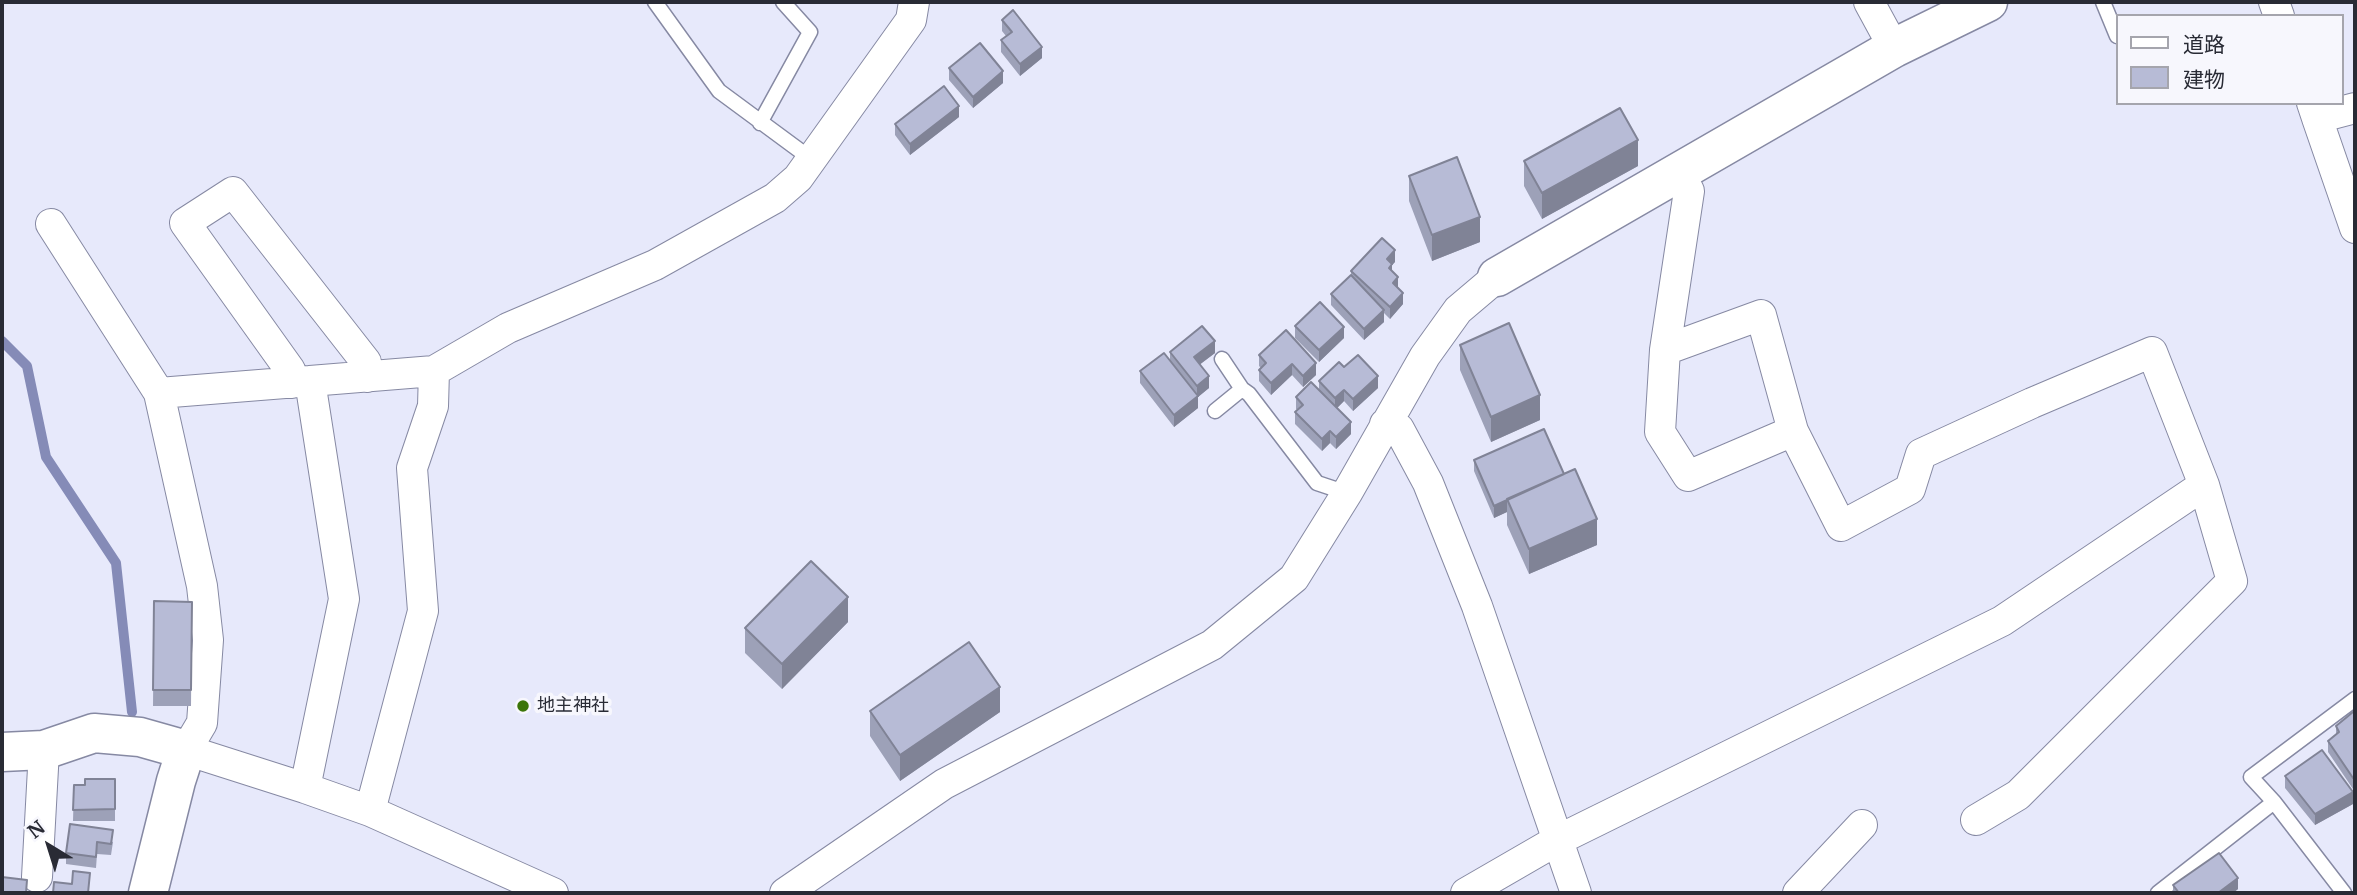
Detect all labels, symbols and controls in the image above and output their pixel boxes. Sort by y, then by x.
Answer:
legend [2116,14,2343,105]
text: 道路 [2183,31,2225,58]
text: 建物 [2183,66,2225,93]
place label: 地主神社 [537,695,609,717]
marker: 地主神社 [515,698,531,714]
north arrow [14,811,84,881]
text: N [23,815,49,844]

